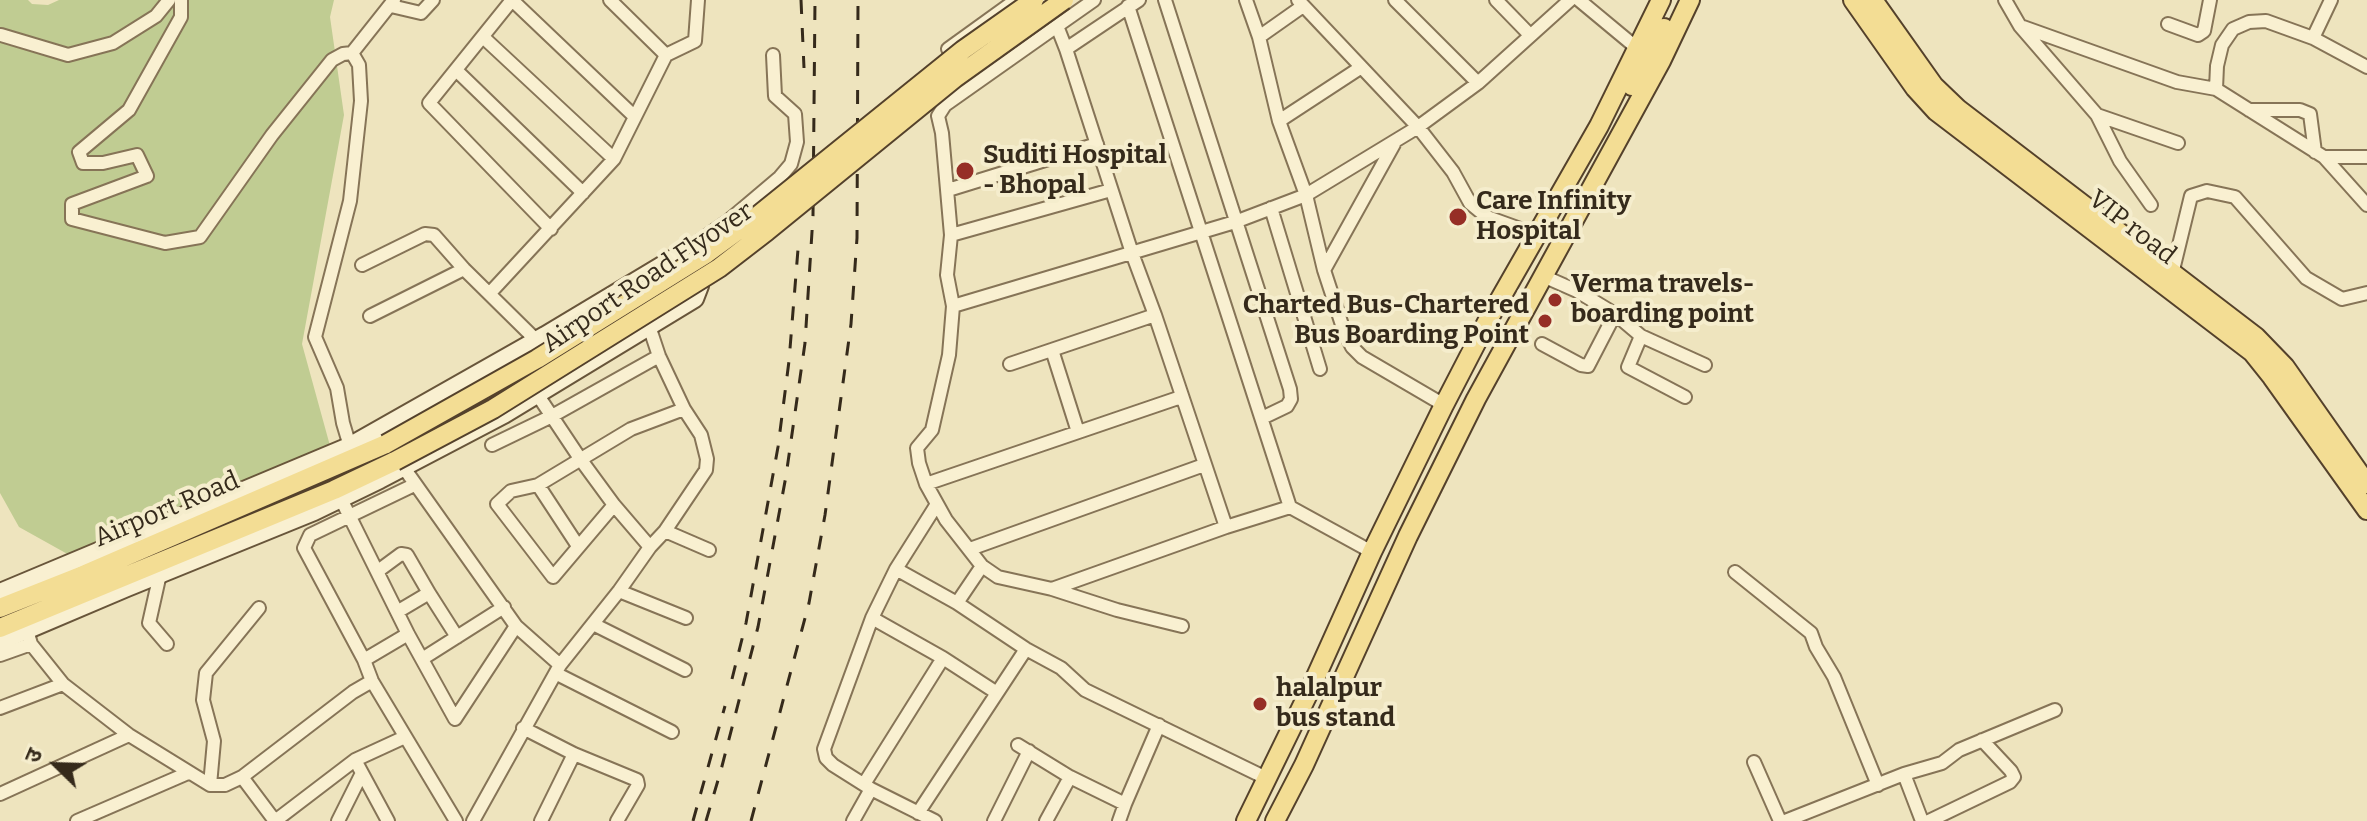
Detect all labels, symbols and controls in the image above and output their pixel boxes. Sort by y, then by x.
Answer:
place label: Suditi Hospital - Bhopal [983,140,1167,202]
marker: Suditi Hospital - Bhopal [954,160,976,182]
street label: VIP road [2082,184,2182,272]
place label: Care Infinity Hospital [1476,186,1631,248]
street label: Airport Road Flyover [537,196,759,360]
marker: Care Infinity Hospital [1447,206,1469,228]
place label: Verma travels- boarding point [1571,269,1754,330]
place label: Charted Bus-Chartered Bus Boarding Point [1243,290,1529,352]
marker: Verma travels- boarding point [1546,291,1564,309]
marker: Charted Bus-Chartered Bus Boarding Point [1536,312,1554,330]
street label: Airport Road [90,465,244,555]
place label: halalpur bus stand [1276,673,1395,734]
marker: halalpur bus stand [1251,695,1269,713]
north arrow [16,725,96,805]
text: उ [19,744,48,767]

